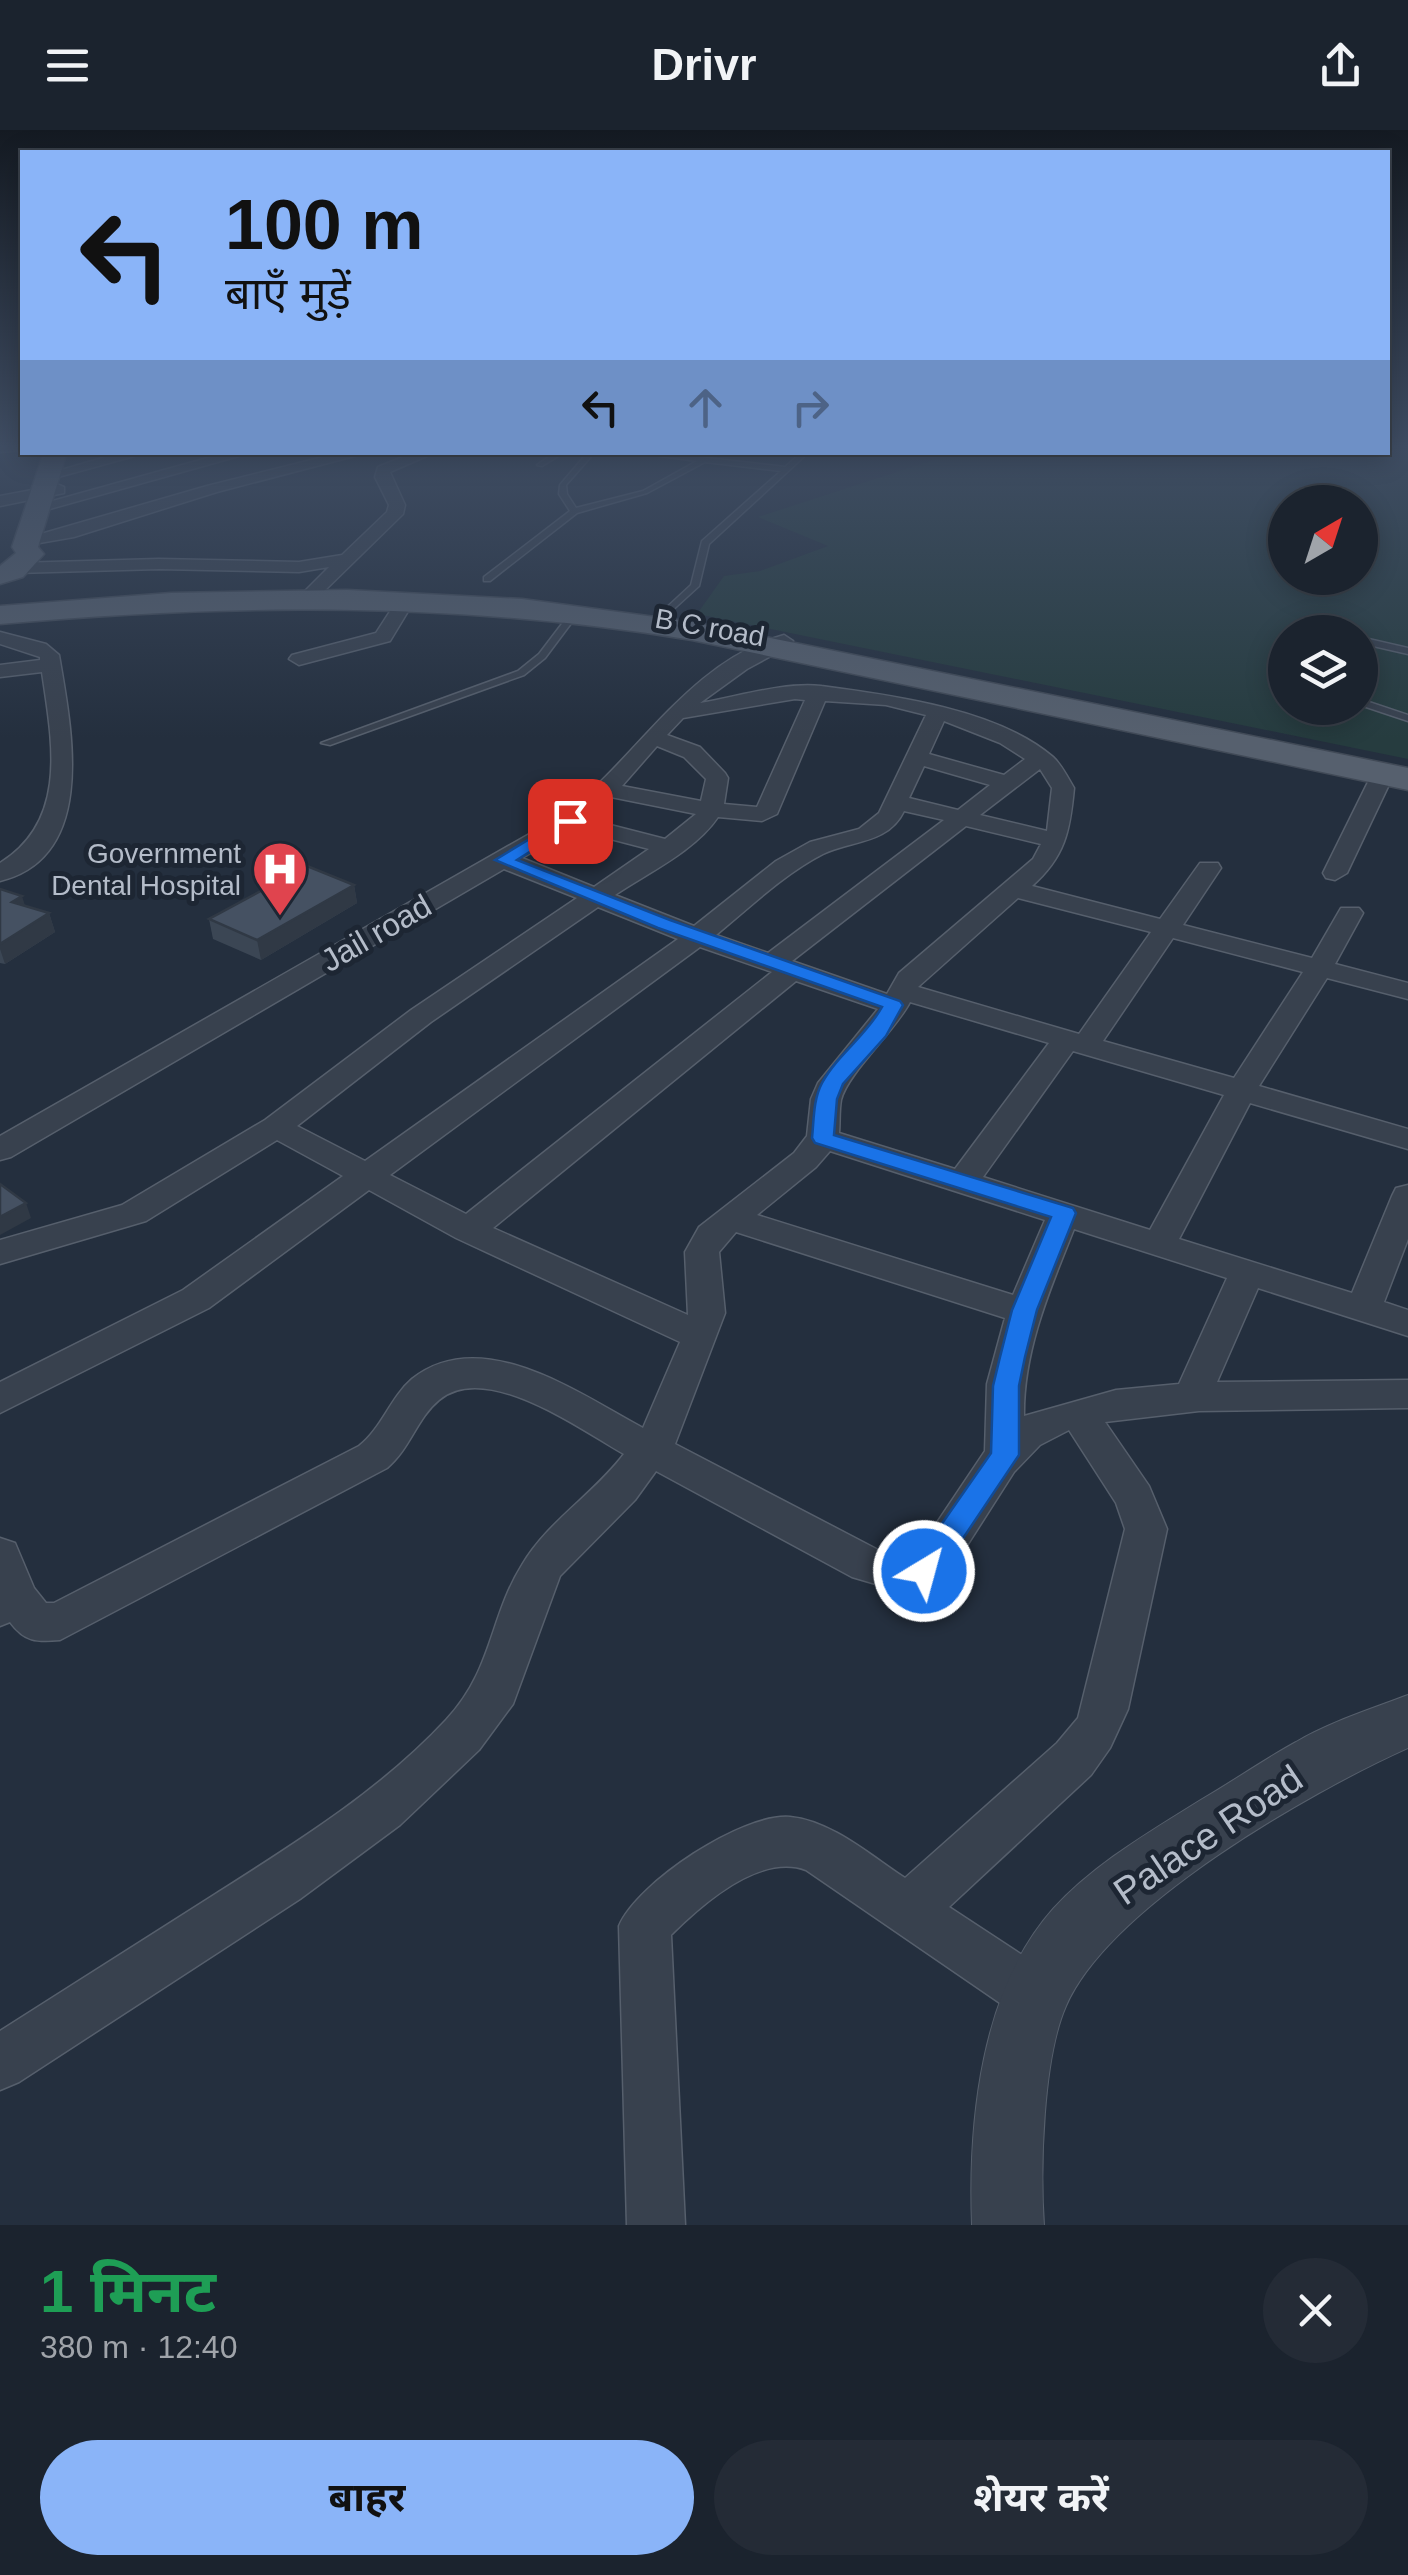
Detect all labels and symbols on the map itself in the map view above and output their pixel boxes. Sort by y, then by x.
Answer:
north arrow [1268,485,1378,595]
street label: B C road [653,603,767,652]
pin [528,779,613,864]
place label: Government Dental Hospital [51,838,241,901]
hospital icon: Government Dental Hospital [250,839,310,918]
street label: Jail road [315,887,437,979]
position arrow [872,1519,976,1623]
street label: Palace Road [1106,1757,1310,1913]

